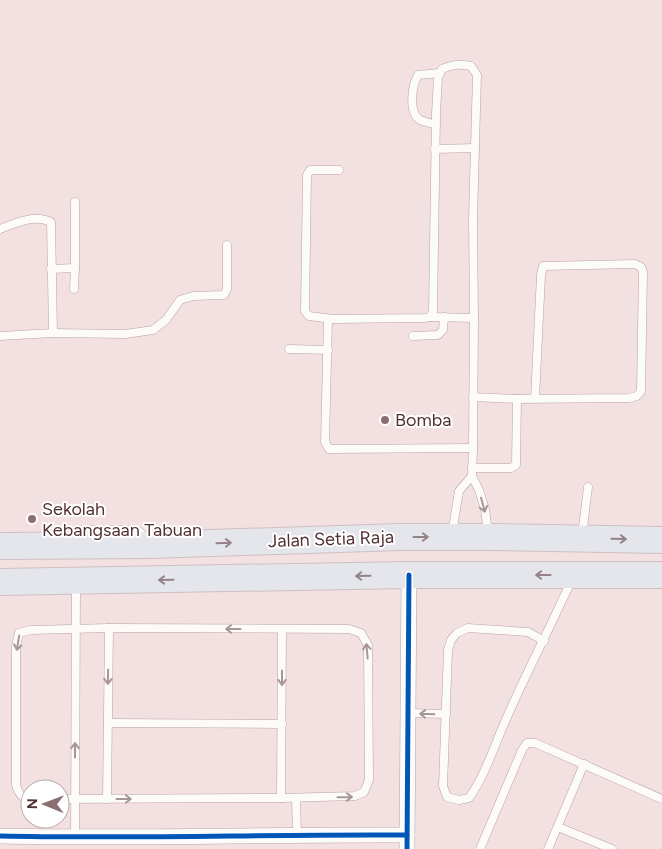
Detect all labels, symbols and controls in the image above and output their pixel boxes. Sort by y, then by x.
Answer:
place label: Bomba [395,409,451,431]
marker: Bomba [379,414,391,426]
one-way arrow [479,497,489,513]
place label: Sekolah Kebangsaan Tabuan [42,498,202,541]
marker: Sekolah Kebangsaan Tabuan [26,513,38,525]
street label: Jalan Setia Raja [268,526,394,552]
one-way arrow [412,532,429,542]
one-way arrow [610,534,626,543]
one-way arrow [215,538,231,548]
one-way arrow [536,570,552,580]
one-way arrow [356,571,372,581]
one-way arrow [158,575,174,585]
one-way arrow [225,624,242,634]
one-way arrow [12,635,22,651]
one-way arrow [362,643,372,659]
one-way arrow [103,668,113,685]
one-way arrow [277,670,287,686]
one-way arrow [419,709,435,719]
one-way arrow [70,742,80,758]
north arrow [20,779,70,829]
one-way arrow [337,792,353,801]
one-way arrow [116,794,132,804]
text: N [24,798,41,809]

